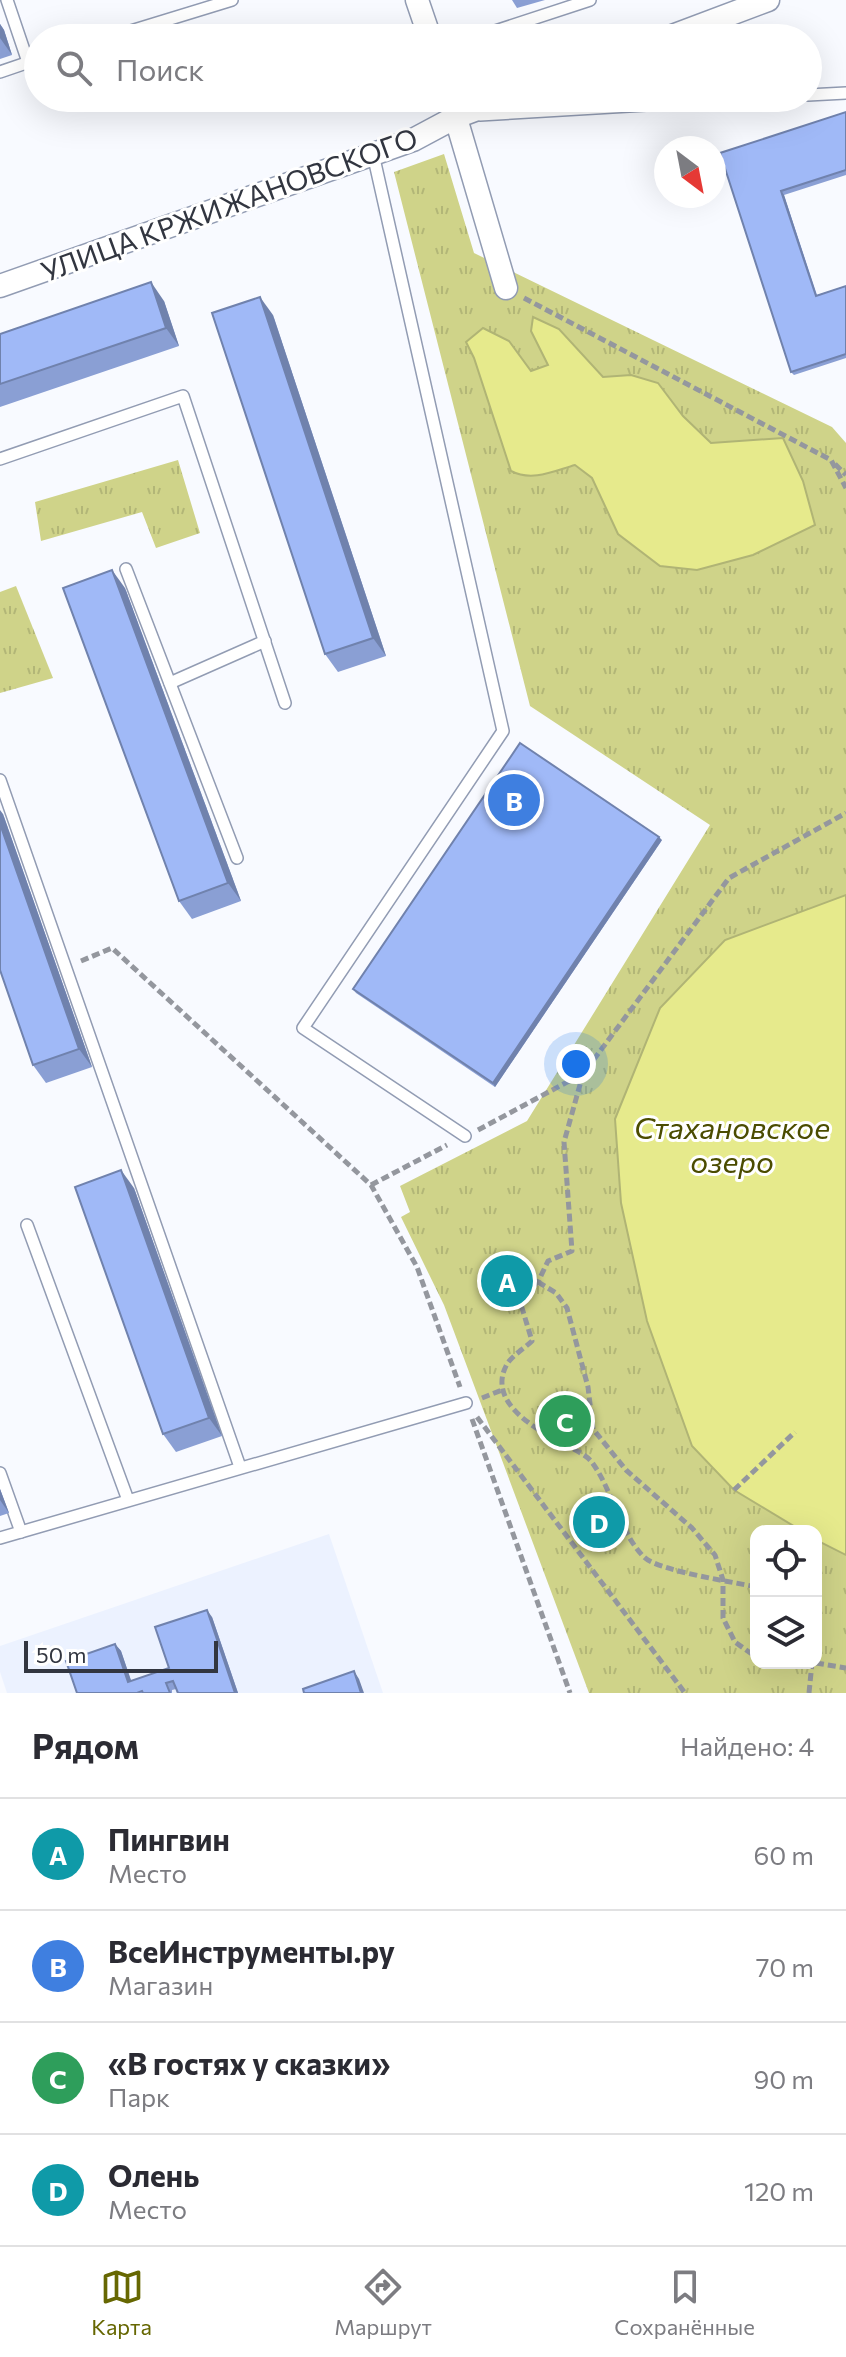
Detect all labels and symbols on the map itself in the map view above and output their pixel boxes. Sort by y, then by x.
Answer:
street label: УЛИЦА КРЖИЖАНОВСКОГО [36,120,422,288]
north arrow [654,136,726,208]
pin: B [488,770,540,830]
your location [556,1044,596,1084]
water label: Стахановское озеро [634,1108,830,1179]
pin: A [481,1251,533,1311]
pin: C [539,1391,591,1451]
pin: D [573,1492,625,1552]
scale bar [24,1637,218,1673]

